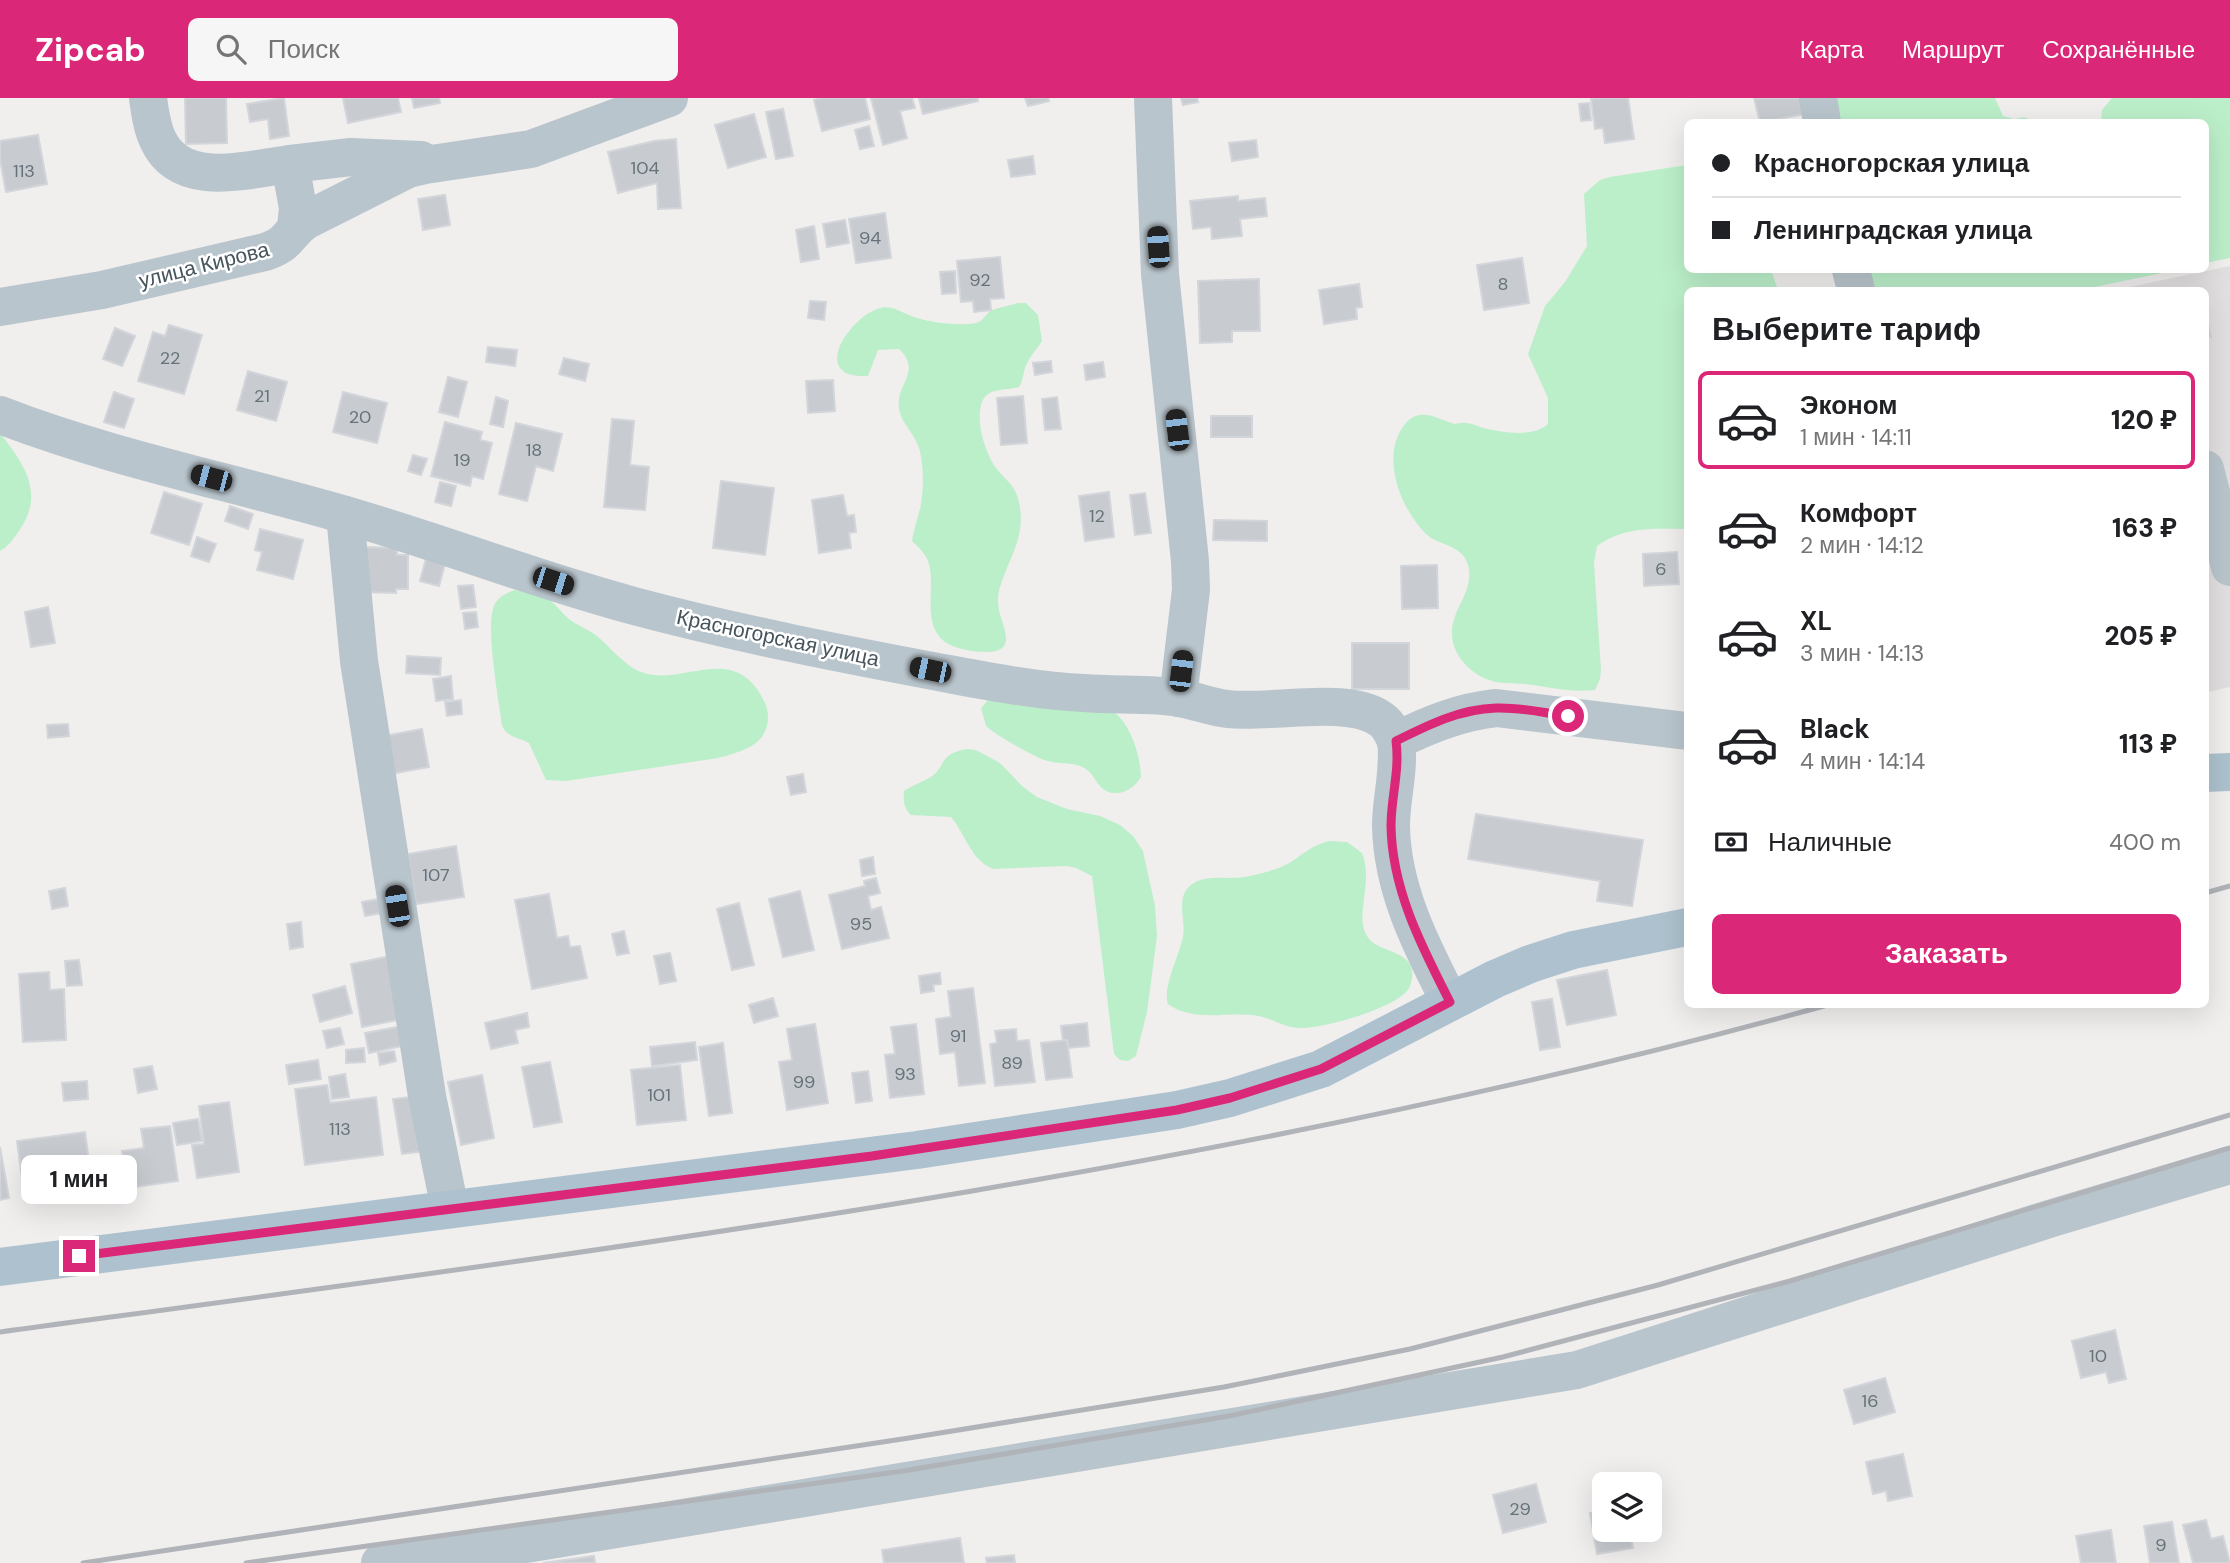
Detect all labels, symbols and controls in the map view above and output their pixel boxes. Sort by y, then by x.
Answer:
search box [188,18,678,81]
text: Zipcab [35,28,146,71]
icon: search [212,30,250,68]
text: Поиск [268,32,340,66]
text: Карта [1800,34,1864,65]
text: Маршрут [1902,34,2004,65]
text: Сохранённые [2042,34,2195,65]
text: Красногорская улица [1754,146,2029,180]
house number: 104 [631,156,659,180]
house number: 113 [13,159,35,183]
text: Ленинградская улица [1754,213,2032,247]
car [1147,225,1170,269]
house number: 94 [859,226,881,250]
street label: улица Кирова [136,235,272,295]
house number: 92 [969,268,991,292]
house number: 8 [1498,272,1508,296]
text: Выберите тариф [1712,308,1981,350]
house number: 22 [160,346,180,370]
house number: 21 [254,384,270,408]
text: Эконом [1800,388,1898,422]
icon: car [1716,389,1779,452]
text: 120 ₽ [2111,403,2177,437]
house number: 20 [349,405,371,429]
car [1165,408,1190,452]
text: 1 мин · 14:11 [1800,422,1912,452]
house number: 18 [526,438,542,462]
house number: 19 [454,448,470,472]
car [188,462,235,494]
text: Комфорт [1800,496,1917,530]
icon: car [1716,497,1779,560]
house number: 12 [1089,504,1105,528]
text: 163 ₽ [2112,511,2177,545]
text: 2 мин · 14:12 [1800,530,1924,560]
house number: 6 [1655,557,1667,581]
car [530,565,577,597]
street label: Красногорская улица [674,603,882,673]
text: XL [1800,604,1832,638]
icon: car [1716,605,1779,668]
text: 205 ₽ [2104,619,2177,653]
text: 3 мин · 14:13 [1800,638,1924,668]
car [1169,649,1194,693]
car [908,655,953,685]
route start [1552,700,1584,732]
text: Black [1800,712,1870,746]
icon: car [1716,713,1779,776]
text: 113 ₽ [2119,727,2177,761]
text: 4 мин · 14:14 [1800,746,1925,776]
icon: cash [1712,823,1750,861]
text: Наличные [1768,825,1892,859]
text: 400 m [2109,827,2181,857]
house number: 107 [422,863,450,887]
car [384,884,411,928]
house number: 95 [850,912,872,936]
button: Заказать [1712,914,2181,994]
house number: 91 [950,1024,966,1048]
house number: 89 [1001,1051,1023,1075]
house number: 93 [894,1062,916,1086]
house number: 99 [793,1070,815,1094]
house number: 101 [647,1083,671,1107]
house number: 113 [329,1117,351,1141]
callout: 1 мин [21,1154,137,1204]
text: 1 мин [50,1164,108,1194]
route end [63,1240,95,1272]
house number: 10 [2089,1344,2107,1368]
house number: 16 [1862,1389,1878,1413]
map controls [1592,1472,1662,1542]
button: layers [1592,1472,1662,1542]
house number: 29 [1509,1497,1531,1521]
house number: 9 [2155,1533,2167,1557]

